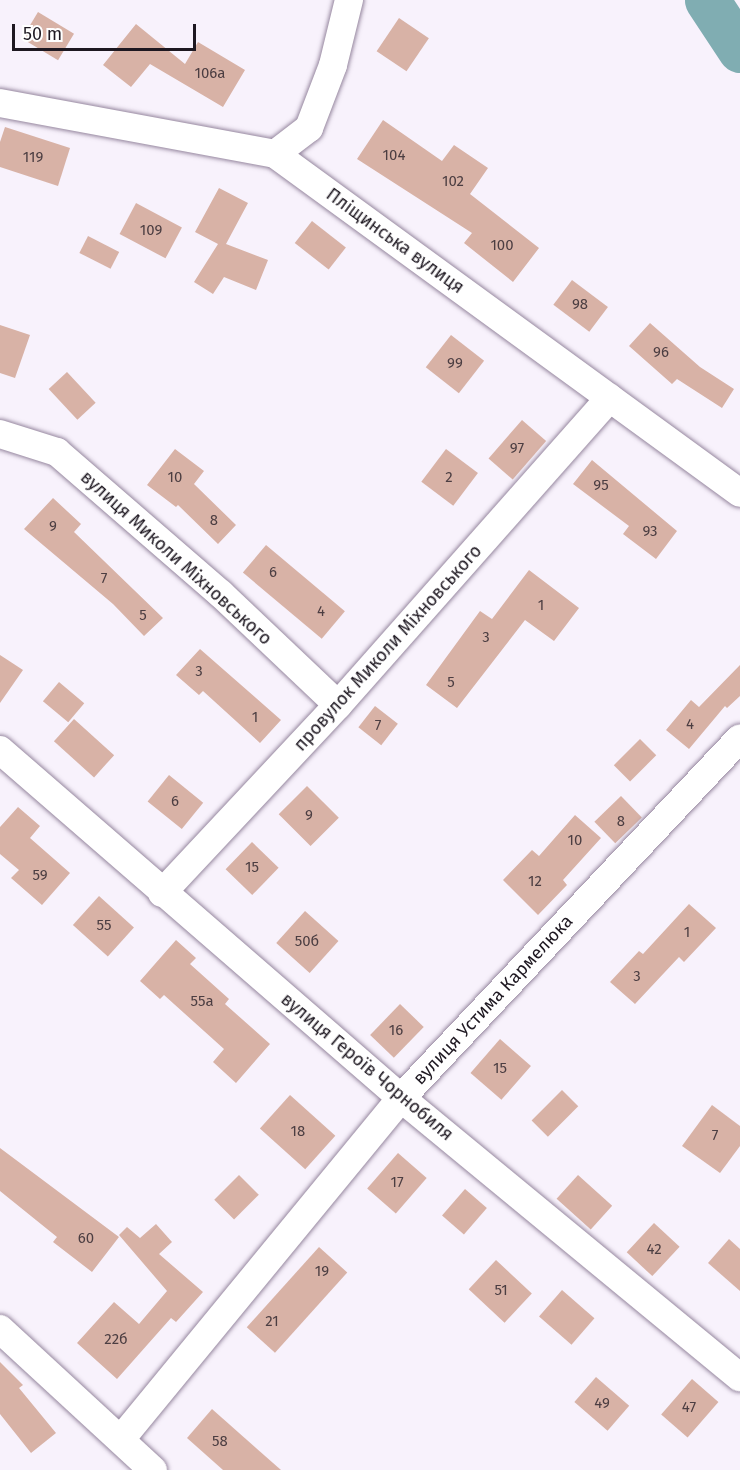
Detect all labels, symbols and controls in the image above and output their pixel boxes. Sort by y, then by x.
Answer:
scale bar [15,12,200,50]
text: 50 m [23,23,62,45]
house number: 106а [194,65,226,83]
house number: 104 [383,147,405,165]
house number: 119 [23,149,43,167]
house number: 102 [442,173,464,191]
street label: Пліщинська вулиця [322,184,468,298]
house number: 109 [140,222,162,240]
house number: 100 [490,237,514,255]
house number: 98 [572,296,588,314]
house number: 96 [653,344,669,362]
house number: 99 [447,355,463,373]
house number: 97 [510,440,524,458]
street label: вулиця Миколи Міхновського [76,466,276,650]
house number: 10 [168,469,182,487]
house number: 2 [445,469,453,487]
house number: 95 [593,477,609,495]
house number: 8 [210,512,218,530]
house number: 9 [49,518,57,536]
house number: 93 [642,523,658,541]
street label: провулок Миколи Міхновського [290,540,486,756]
house number: 6 [269,564,277,582]
house number: 7 [101,570,107,588]
house number: 1 [538,597,544,615]
house number: 4 [317,603,325,621]
house number: 5 [139,607,147,625]
house number: 3 [482,629,490,647]
house number: 3 [195,663,203,681]
house number: 5 [447,674,455,692]
house number: 1 [252,709,258,727]
house number: 4 [686,716,694,734]
house number: 7 [375,717,381,735]
house number: 6 [171,793,179,811]
house number: 9 [305,807,313,825]
house number: 8 [617,813,625,831]
house number: 10 [568,832,582,850]
house number: 15 [245,859,259,877]
house number: 59 [32,867,48,885]
house number: 12 [528,873,542,891]
street label: вулиця Устима Кармелюка [409,911,577,1089]
house number: 55 [97,917,111,935]
house number: 1 [684,924,690,942]
house number: 50б [295,933,319,951]
house number: 3 [633,968,641,986]
street label: вулиця Героїв Чорнобиля [276,989,458,1145]
house number: 55а [190,993,214,1011]
house number: 16 [389,1022,403,1040]
house number: 15 [493,1060,507,1078]
house number: 18 [291,1123,305,1141]
house number: 7 [712,1127,718,1145]
house number: 17 [390,1174,404,1192]
house number: 60 [78,1230,94,1248]
house number: 42 [646,1241,662,1259]
house number: 19 [315,1263,329,1281]
house number: 51 [494,1282,508,1300]
house number: 21 [265,1313,279,1331]
house number: 22б [104,1331,128,1349]
house number: 49 [594,1395,610,1413]
house number: 47 [682,1399,696,1417]
house number: 58 [212,1433,228,1451]

